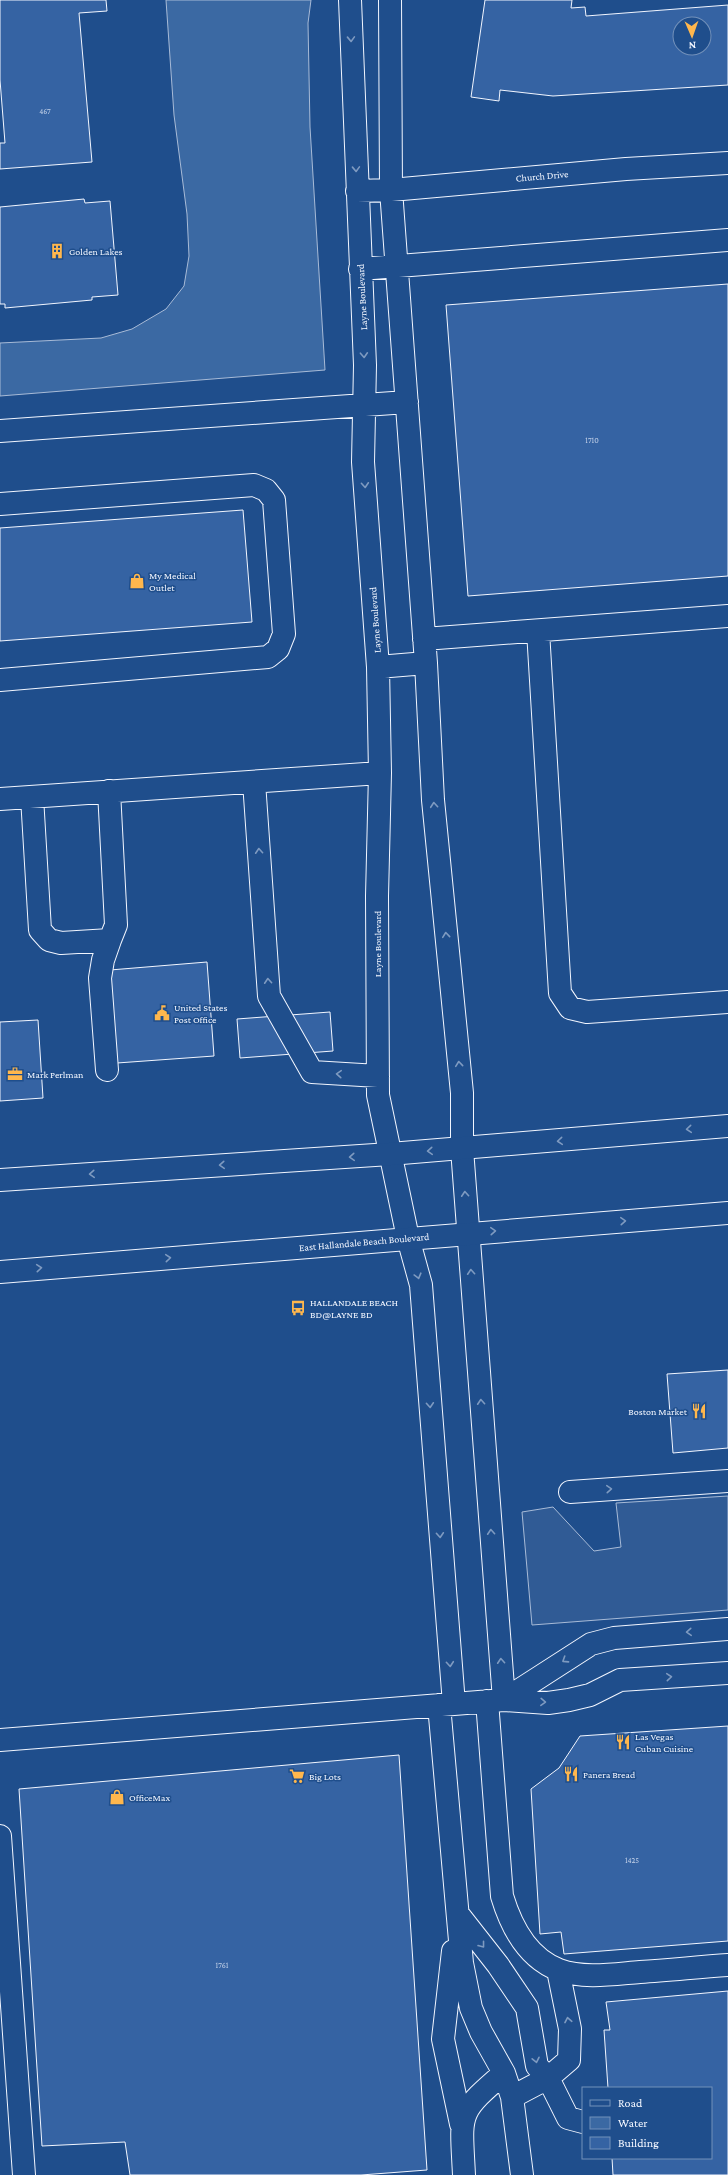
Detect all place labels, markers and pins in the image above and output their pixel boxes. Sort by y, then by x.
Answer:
building icon: Golden Lakes [48,242,66,260]
place label: Golden Lakes [69,246,123,257]
place label: My Medical Outlet [149,570,196,593]
shop icon: My Medical Outlet [128,572,146,590]
place label: United States Post Office [174,1002,227,1025]
public building icon: United States Post Office [153,1004,171,1022]
office icon: Mark Perlman [6,1065,24,1083]
place label: Mark Perlman [27,1069,84,1080]
place label: HALLANDALE BEACH BD@LAYNE BD [310,1297,399,1320]
bus stop icon: HALLANDALE BEACH BD@LAYNE BD [289,1299,307,1317]
restaurant icon: Boston Market [690,1402,708,1420]
place label: Boston Market [628,1406,688,1417]
place label: Las Vegas Cuban Cuisine [635,1731,694,1754]
restaurant icon: Las Vegas Cuban Cuisine [614,1733,632,1751]
restaurant icon: Panera Bread [562,1765,580,1783]
supermarket icon: Big Lots [288,1767,306,1785]
place label: Panera Bread [583,1769,636,1780]
place label: Big Lots [309,1771,341,1782]
shop icon: OfficeMax [108,1788,126,1806]
place label: OfficeMax [129,1792,170,1803]

